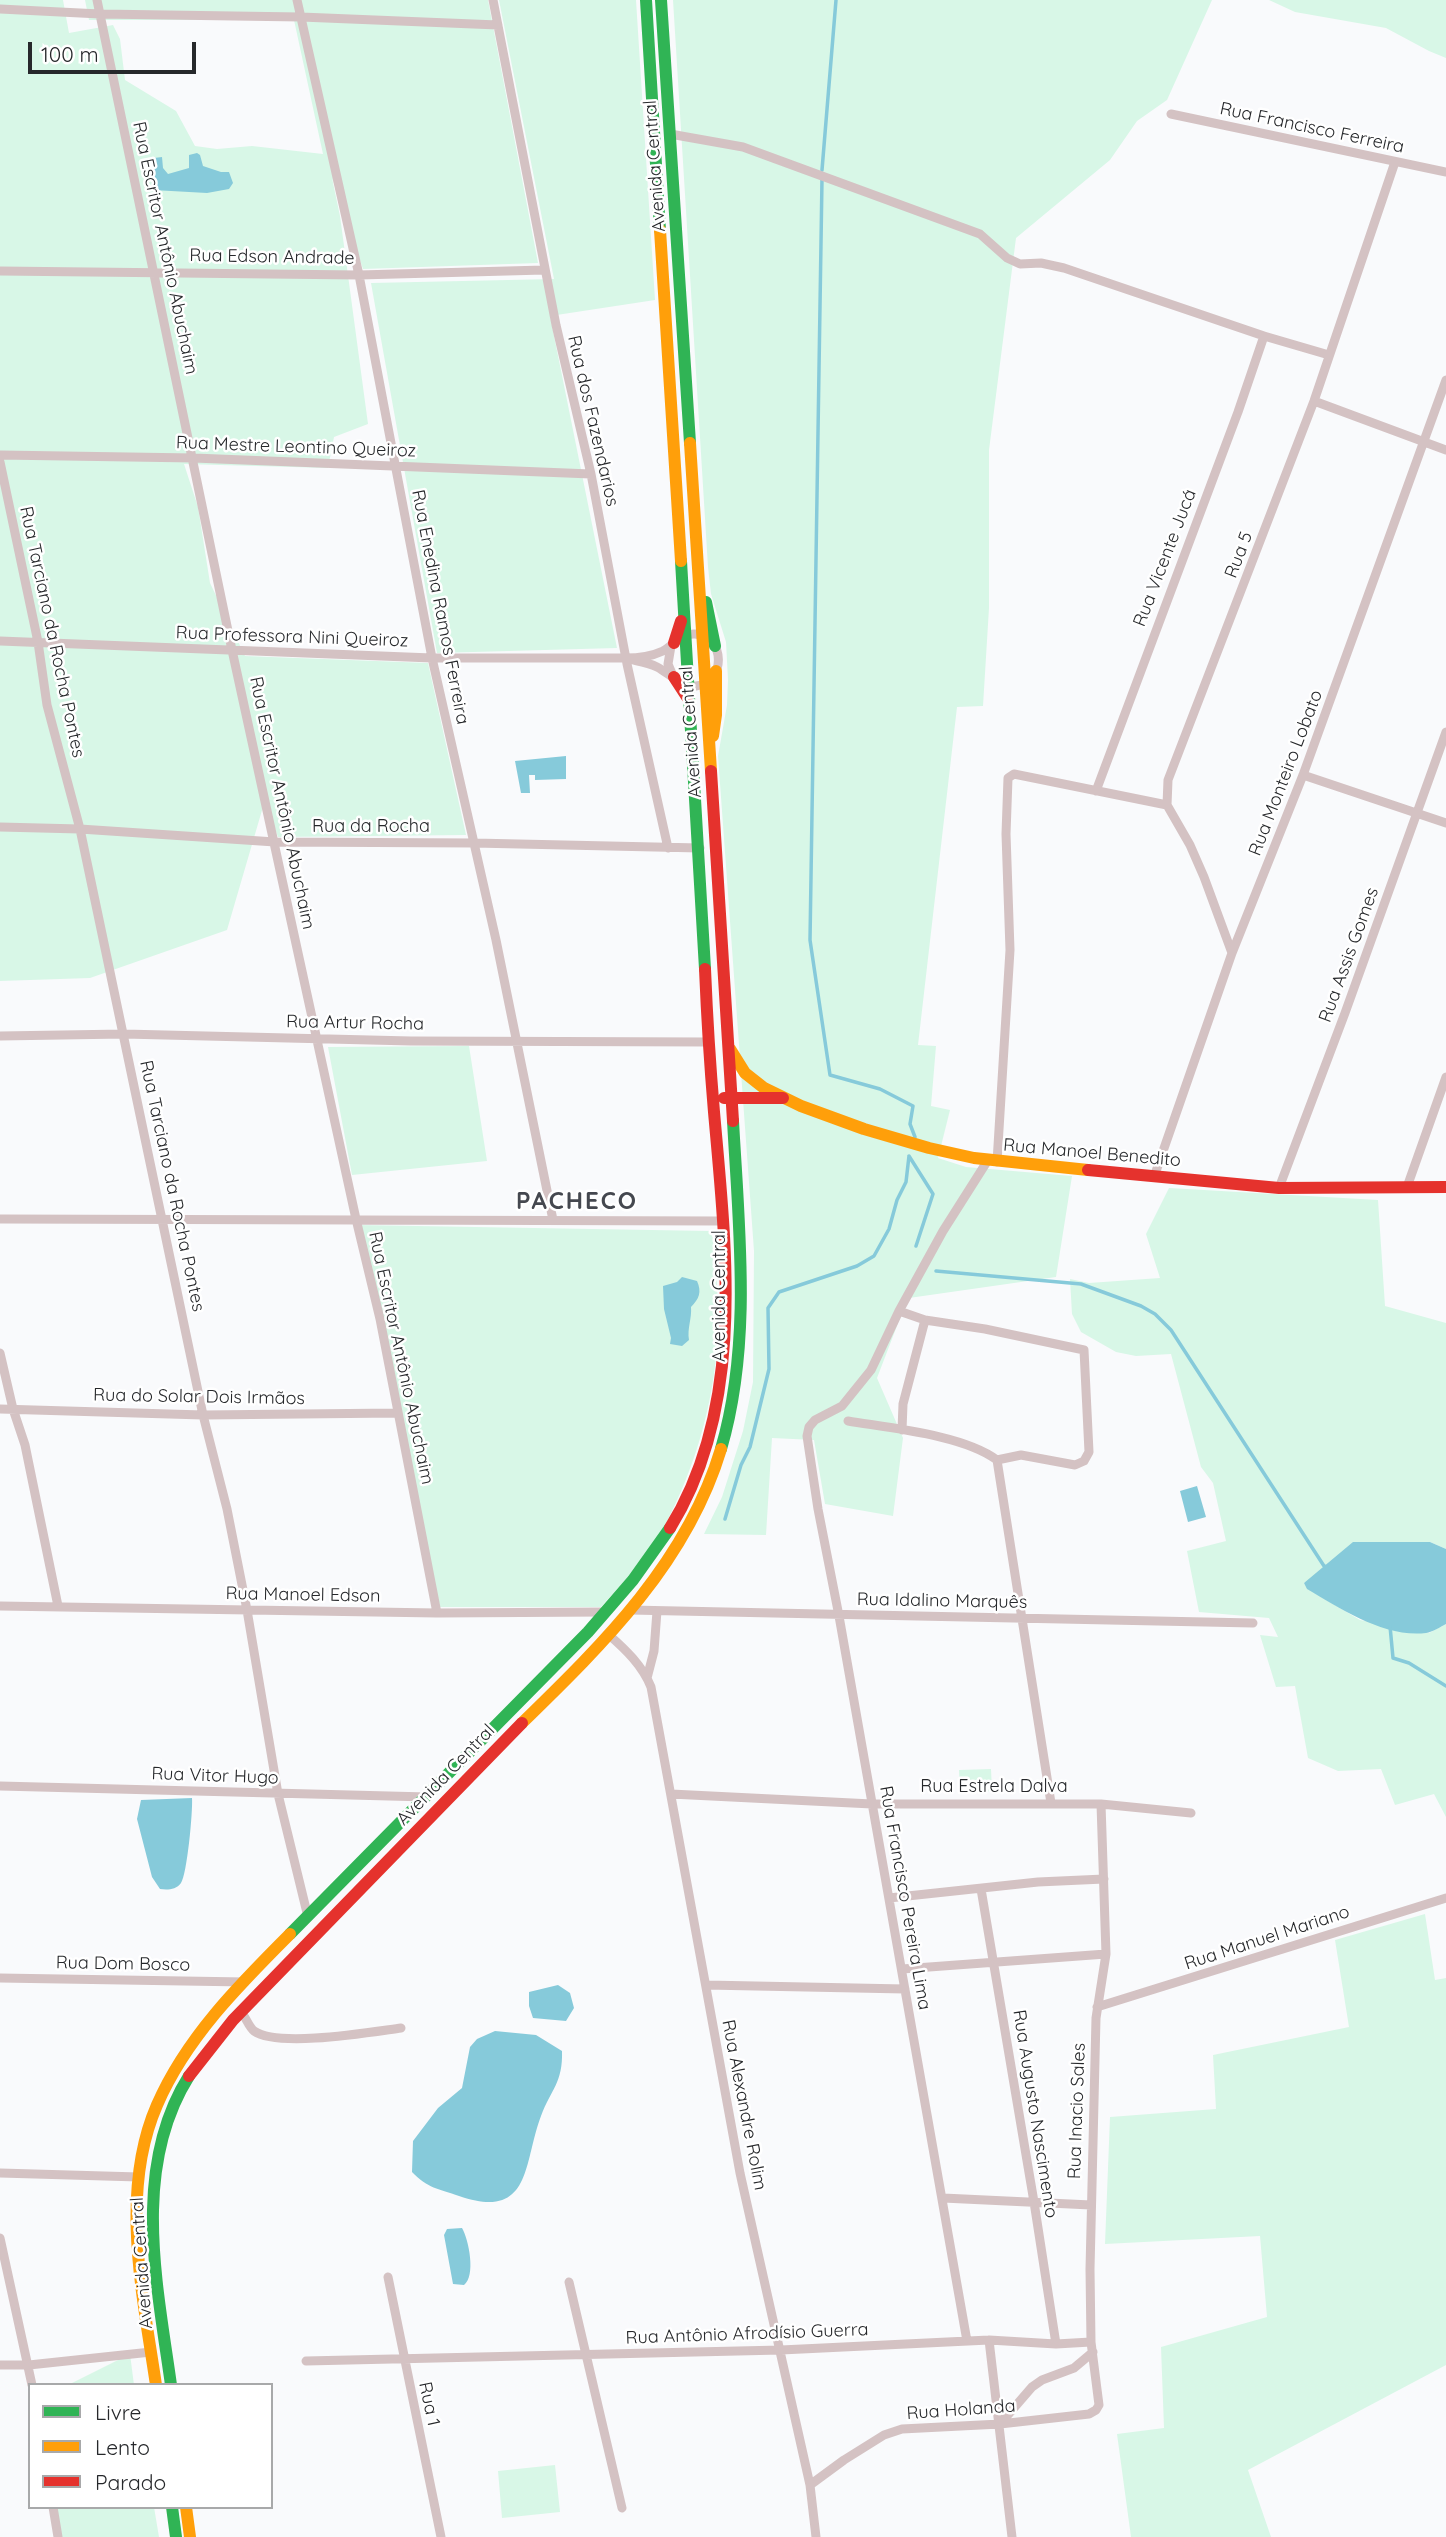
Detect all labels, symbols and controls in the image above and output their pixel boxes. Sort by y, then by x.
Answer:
scale bar [32,28,200,72]
text: 100 m [41,41,99,67]
street label: Rua Francisco Ferreira [1218,98,1406,158]
street label: Avenida Central [640,99,670,233]
street label: Rua Escritor Antônio Abuchaim [128,120,202,376]
street label: Rua Edson Andrade [189,245,355,269]
street label: Rua dos Fazendarios [563,333,623,509]
street label: Rua Mestre Leontino Queiroz [176,432,416,462]
street label: Rua Vicente Jucá [1129,486,1201,630]
street label: Rua Enedina Ramos Ferreira [407,488,473,726]
street label: Rua Tarciano da Rocha Pontes [15,504,89,760]
street label: Rua 5 [1220,529,1258,581]
street label: Rua Professora Nini Queiroz [175,622,409,652]
street label: Avenida Central [676,665,706,799]
street label: Rua Escritor Antônio Abuchaim [245,675,319,931]
street label: Rua Monteiro Lobato [1244,687,1328,859]
street label: Rua da Rocha [312,816,430,838]
street label: Rua Assis Gomes [1315,885,1383,1025]
street label: Rua Artur Rocha [286,1011,424,1035]
street label: Rua Tarciano da Rocha Pontes [135,1058,209,1314]
street label: Rua Manoel Benedito [1002,1134,1182,1172]
district label: PACHECO [517,1188,637,1216]
street label: Rua Escritor Antônio Abuchaim [364,1230,438,1486]
street label: Avenida Central [709,1230,731,1362]
street label: Rua do Solar Dois Irmãos [93,1384,305,1410]
street label: Rua Manoel Edson [225,1583,381,1607]
street label: Rua Idalino Marquês [857,1589,1027,1613]
street label: Avenida Central [392,1720,500,1830]
street label: Rua Vitor Hugo [151,1763,279,1789]
street label: Rua Estrela Dalva [920,1776,1068,1798]
street label: Rua Francisco Pereira Lima [875,1784,935,2012]
street label: Rua Manuel Mariano [1182,1901,1352,1975]
street label: Rua Dom Bosco [56,1952,190,1976]
street label: Rua Augusto Nascimento [1008,2008,1062,2220]
street label: Rua Alexandre Rolim [717,2018,771,2192]
street label: Rua Inacio Sales [1064,2043,1090,2179]
street label: Avenida Central [127,2196,157,2330]
street label: Rua Antônio Afrodísio Guerra [625,2319,869,2349]
street label: Rua 1 [414,2380,444,2428]
legend [28,2383,273,2509]
street label: Rua Holanda [906,2395,1016,2425]
text: Livre [95,2399,141,2425]
text: Lento [95,2434,150,2460]
text: Parado [95,2469,166,2495]

